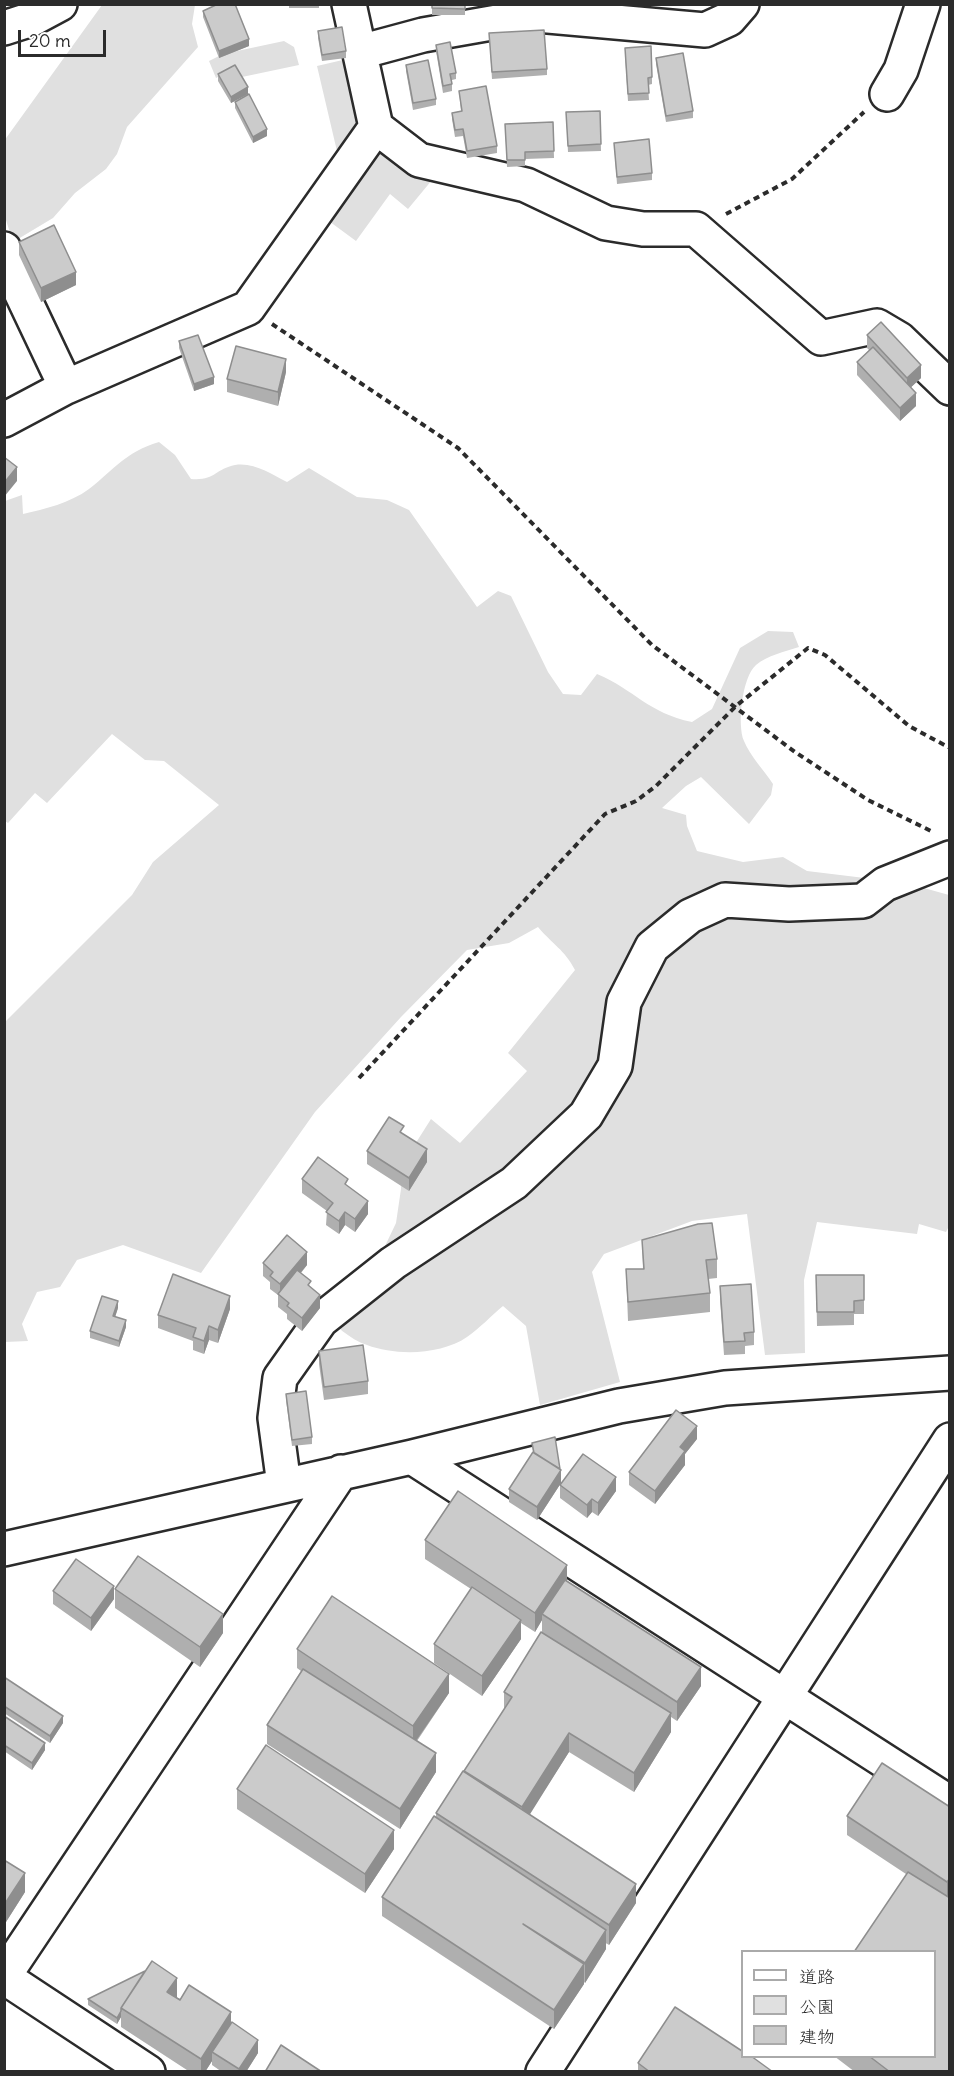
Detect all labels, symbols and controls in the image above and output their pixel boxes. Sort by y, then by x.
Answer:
scale bar [21,18,110,56]
text: 20 m [29,29,71,52]
legend [741,1950,936,2058]
text: 道路 [799,1965,835,1988]
text: 公園 [799,1995,835,2018]
text: 建物 [799,2025,835,2048]

